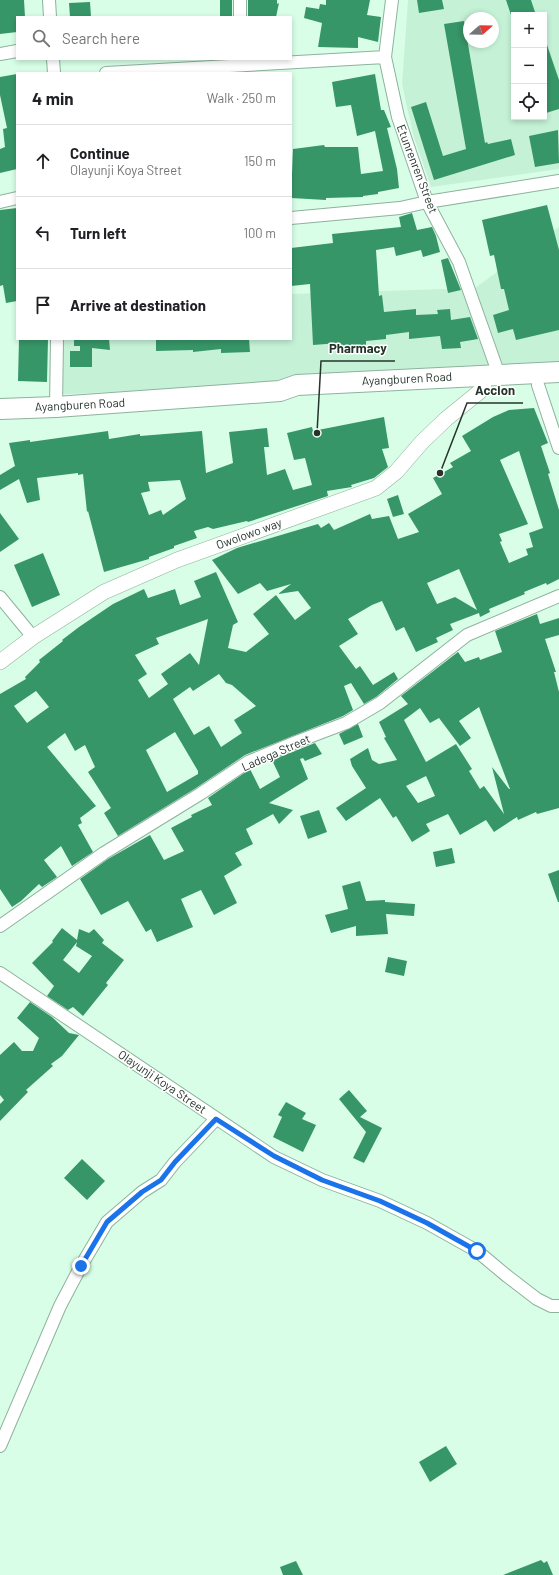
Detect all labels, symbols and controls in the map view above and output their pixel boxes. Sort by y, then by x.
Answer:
north arrow [463,12,499,48]
map controls [511,12,547,120]
button: + [511,12,547,48]
search box [16,16,292,60]
icon: search [30,27,52,49]
text: Search here [62,29,140,47]
button: − [511,48,547,84]
button: locate [511,84,547,120]
text: 4 min [32,88,74,108]
text: Walk · 250 m [207,90,276,106]
street label: Etunrenren Street [395,122,441,215]
text: Continue [70,144,130,162]
icon: ahead [32,150,54,172]
text: 150 m [244,153,276,169]
text: Olayunji Koya Street [70,162,182,178]
icon: left [32,222,54,244]
text: Turn left [70,224,126,242]
text: 100 m [243,225,276,241]
icon: arrive [32,294,54,316]
text: Arrive at destination [70,296,206,314]
callout: Pharmacy [321,336,395,361]
text: Pharmacy [329,340,387,356]
street label: Ayangburen Road [361,369,452,387]
callout: Accion [467,378,523,403]
text: Accion [475,382,515,398]
street label: Ayangburen Road [34,395,125,413]
street label: Owolowo way [214,515,284,551]
street label: Ladega Street [239,731,312,773]
street label: Olayunji Koya Street [116,1046,209,1116]
route start [468,1242,486,1260]
route end [72,1257,90,1275]

